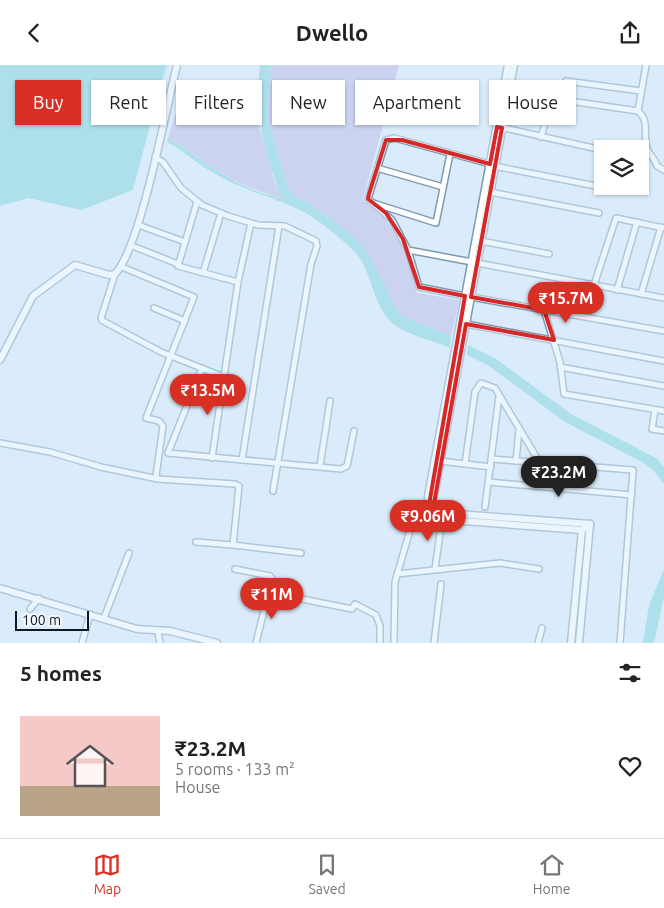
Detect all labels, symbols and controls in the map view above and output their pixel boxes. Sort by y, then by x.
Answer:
icon: back [20,19,48,47]
icon: share [616,19,644,47]
text: Dwello [296,20,368,45]
chip: Buy [15,80,81,125]
chip: Rent [91,80,166,125]
chip: Filters [176,80,262,125]
chip: New [272,80,345,125]
chip: Apartment [355,80,479,125]
chip: House [489,80,576,125]
map controls [594,140,649,195]
button: layers [594,140,649,195]
pin: ₹15.7M [525,281,607,324]
text: ₹15.7M [539,289,593,307]
pin: ₹13.5M [167,373,249,416]
text: ₹13.5M [181,381,235,399]
pin: ₹23.2M [518,455,600,498]
text: ₹23.2M [532,463,586,481]
pin: ₹9.06M [387,499,469,542]
text: ₹9.06M [401,507,455,525]
pin: ₹11M [242,577,302,620]
text: ₹11M [251,585,293,603]
scale bar [15,608,89,631]
text: 100 m [22,612,61,628]
icon: filters [616,659,644,687]
text: 5 homes [20,661,102,685]
icon: home [60,736,120,796]
text: ₹23.2M [175,736,246,760]
icon: heart [616,752,644,780]
text: 5 rooms · 133 m² [175,760,295,778]
text: House [175,778,220,796]
tab: Map [93,851,121,897]
tab: Saved [308,851,346,897]
tab: Home [533,851,570,897]

